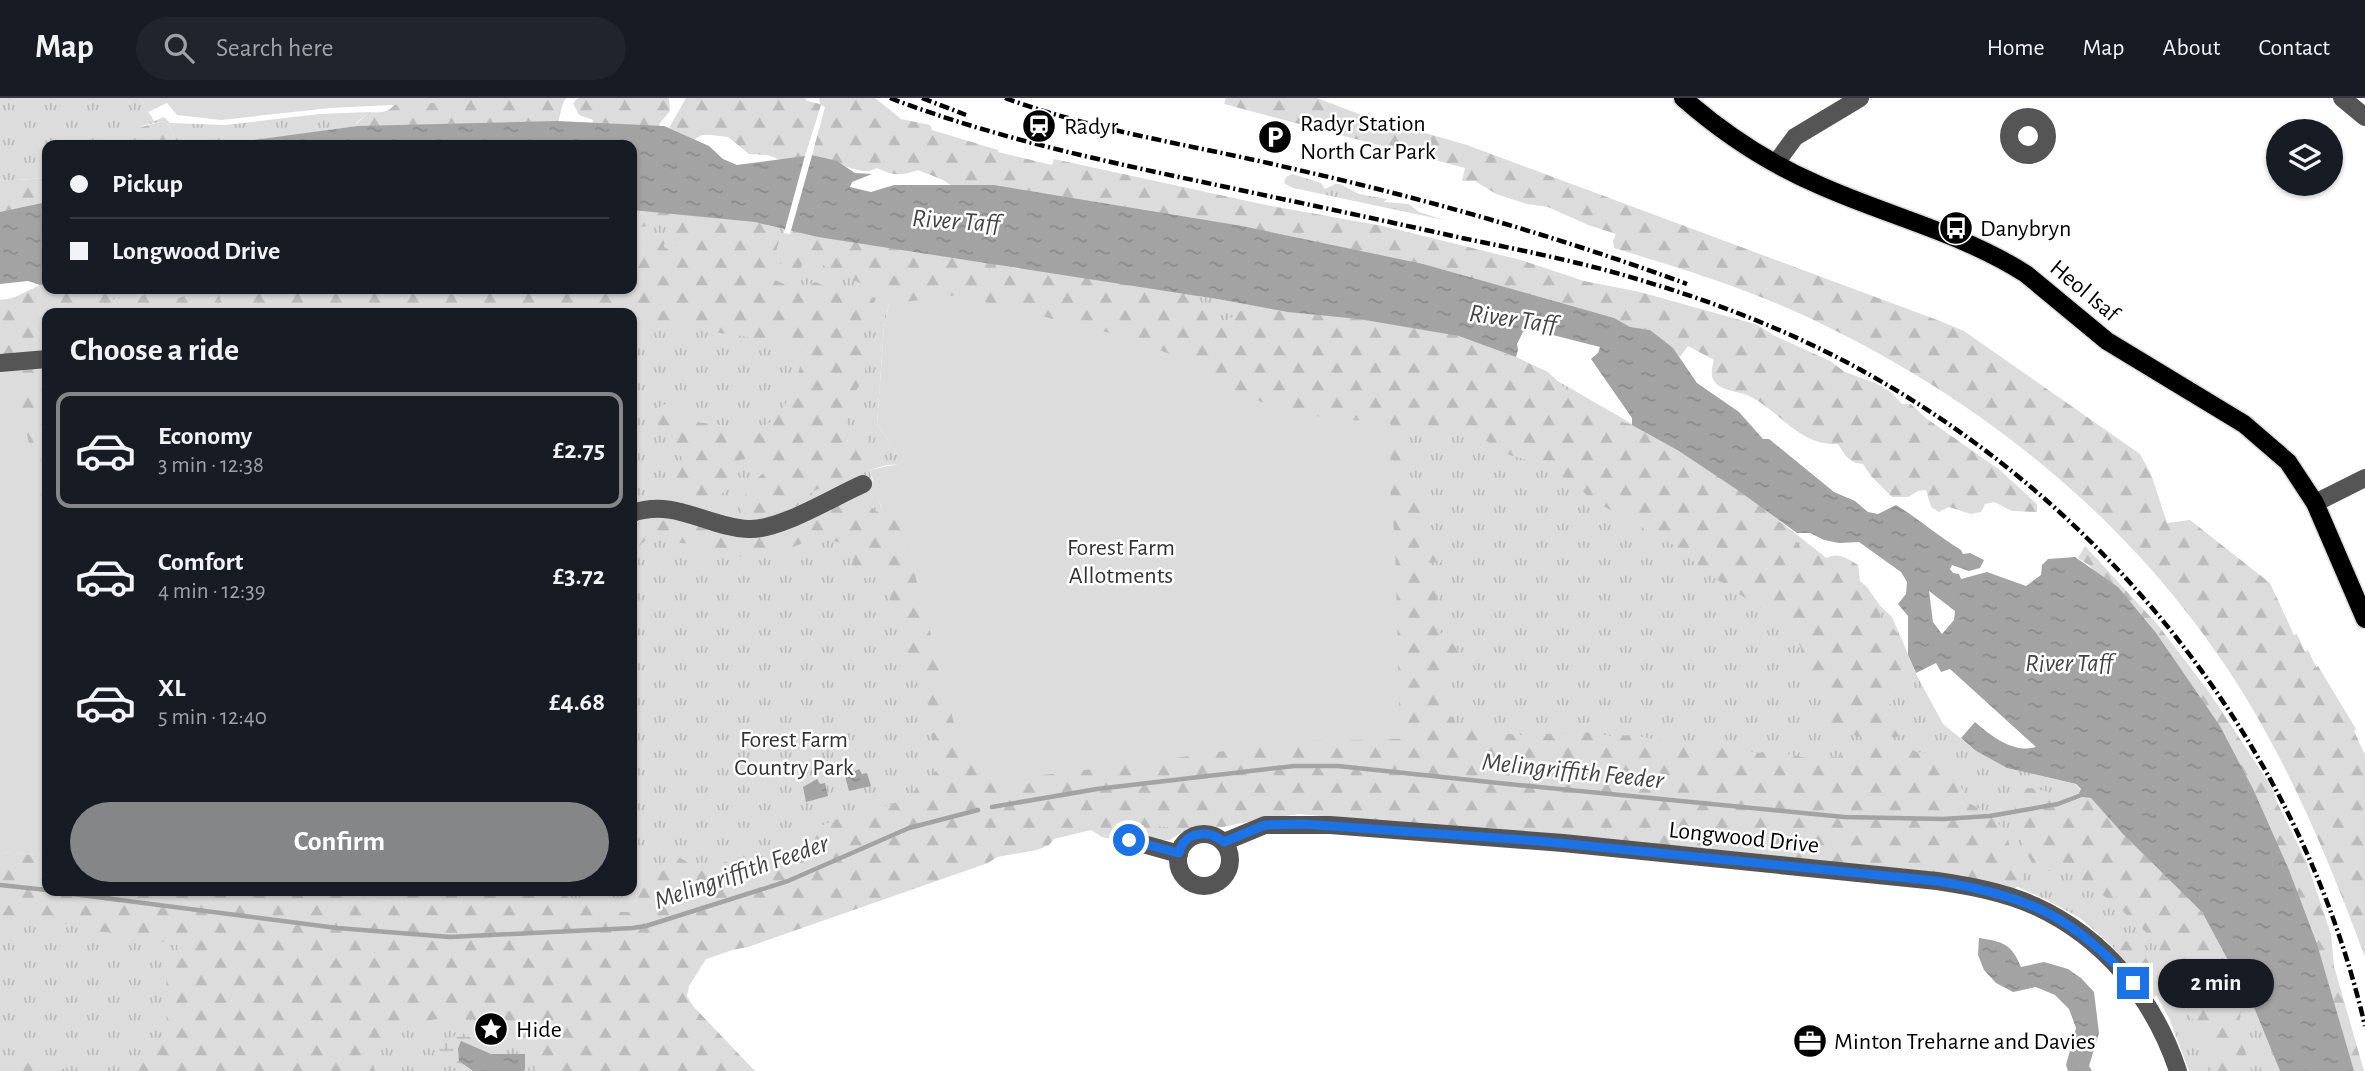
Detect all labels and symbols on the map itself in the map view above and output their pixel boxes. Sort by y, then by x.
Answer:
station icon: Radyr [1020,107,1058,145]
place label: Radyr Station North Car Park [1300,112,1436,164]
place label: Radyr [1064,115,1119,139]
parking icon: Radyr Station North Car Park [1256,118,1294,156]
water label: River Taff [911,205,1005,237]
bus stop icon: Danybryn [1937,209,1975,247]
place label: Danybryn [1980,217,2071,241]
street label: Heol Isaf [2045,255,2125,327]
water label: River Taff [1468,300,1563,339]
park label: Forest Farm Allotments [1067,536,1175,588]
water label: River Taff [2025,650,2118,676]
park label: Forest Farm Country Park [734,728,854,780]
water label: Melingriffith Feeder [1481,749,1667,794]
street label: Longwood Drive [1668,818,1820,858]
route start [1113,824,1145,856]
water label: Melingriffith Feeder [651,829,833,914]
callout: 2 min [2158,958,2273,1008]
route end [2117,967,2149,999]
place icon: Hide [472,1010,510,1048]
place label: Hide [516,1018,562,1042]
office icon: Minton Treharne and Davies [1791,1022,1829,1060]
place label: Minton Treharne and Davies [1834,1030,2096,1054]

